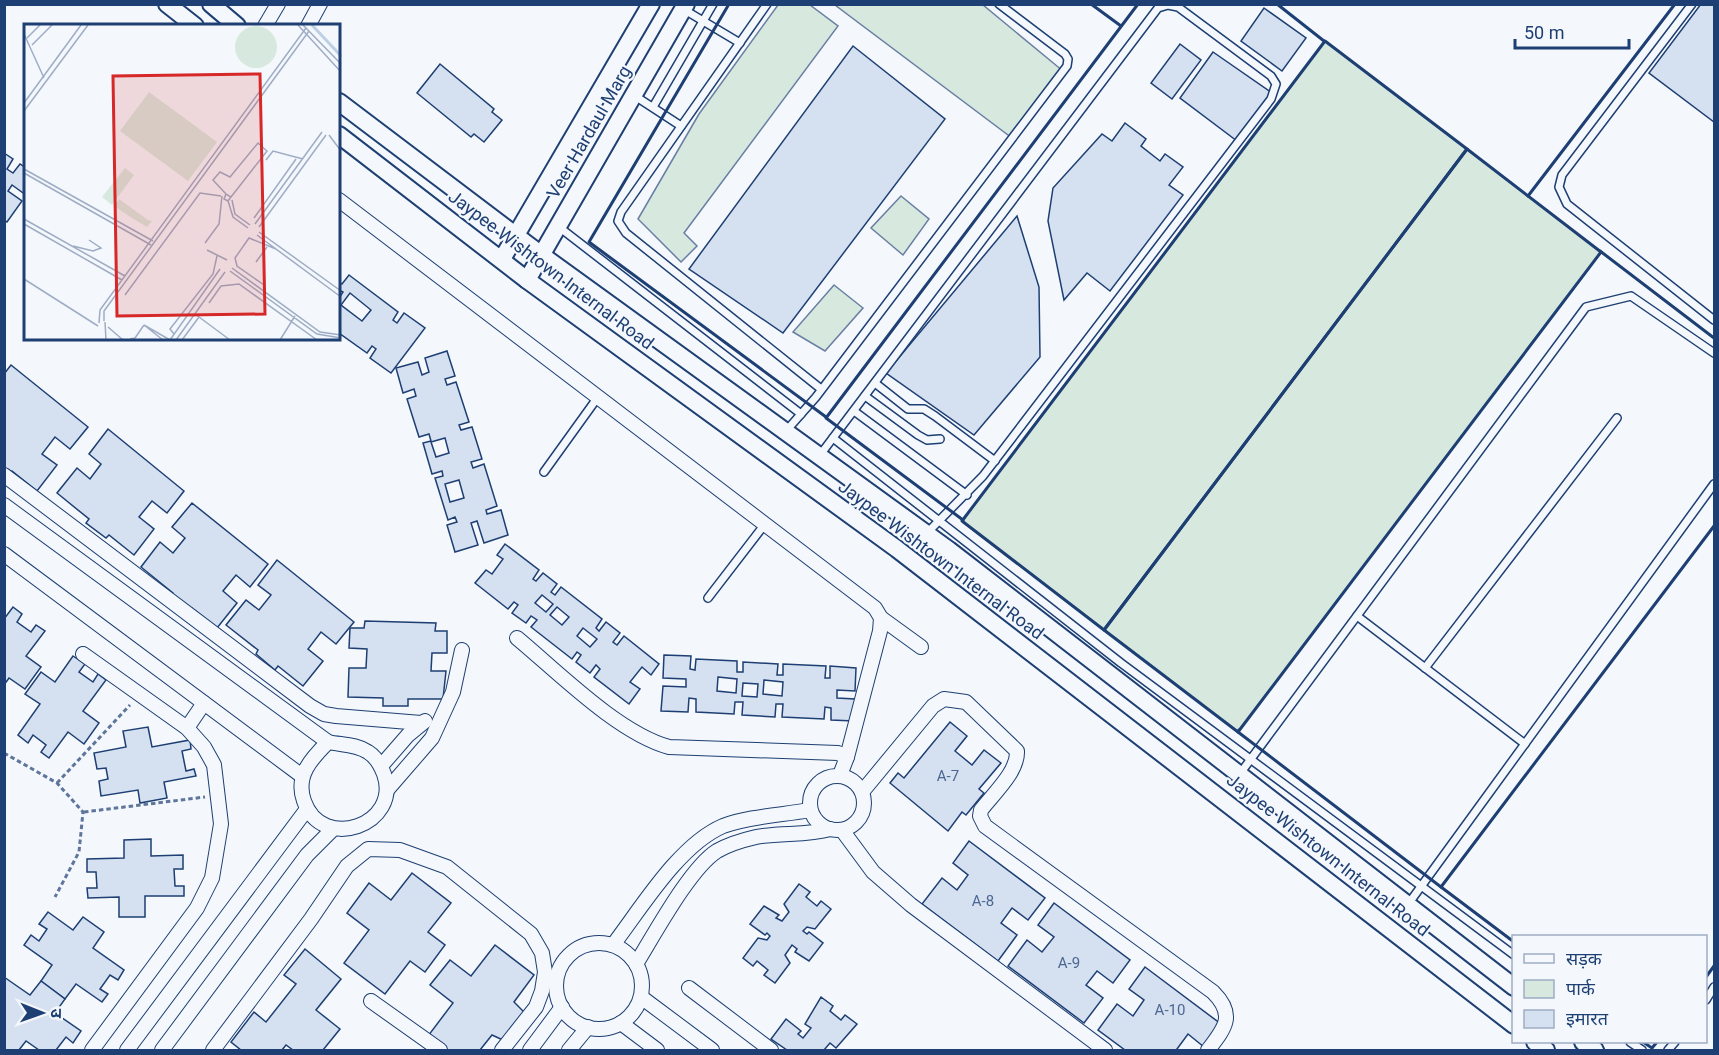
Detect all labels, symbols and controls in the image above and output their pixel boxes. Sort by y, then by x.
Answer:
scale bar [1515,12,1629,50]
text: 50 m [1524,22,1564,43]
inset map [24,24,340,340]
street label: Veer Hardaul Marg [542,62,635,202]
street label: Jaypee Wishtown Internal Road [445,186,658,354]
street label: Jaypee Wishtown Internal Road [835,476,1048,644]
house number: A-7 [937,767,959,785]
street label: Jaypee Wishtown Internal Road [1223,769,1434,940]
house number: A-8 [972,892,994,910]
legend [1512,935,1707,1043]
text: सड़क [1566,948,1603,969]
house number: A-9 [1058,954,1080,972]
text: पार्क [1566,978,1596,999]
north arrow [12,983,72,1043]
house number: A-10 [1155,1001,1185,1019]
text: उ [47,1008,66,1019]
text: इमारत [1566,1008,1609,1029]

